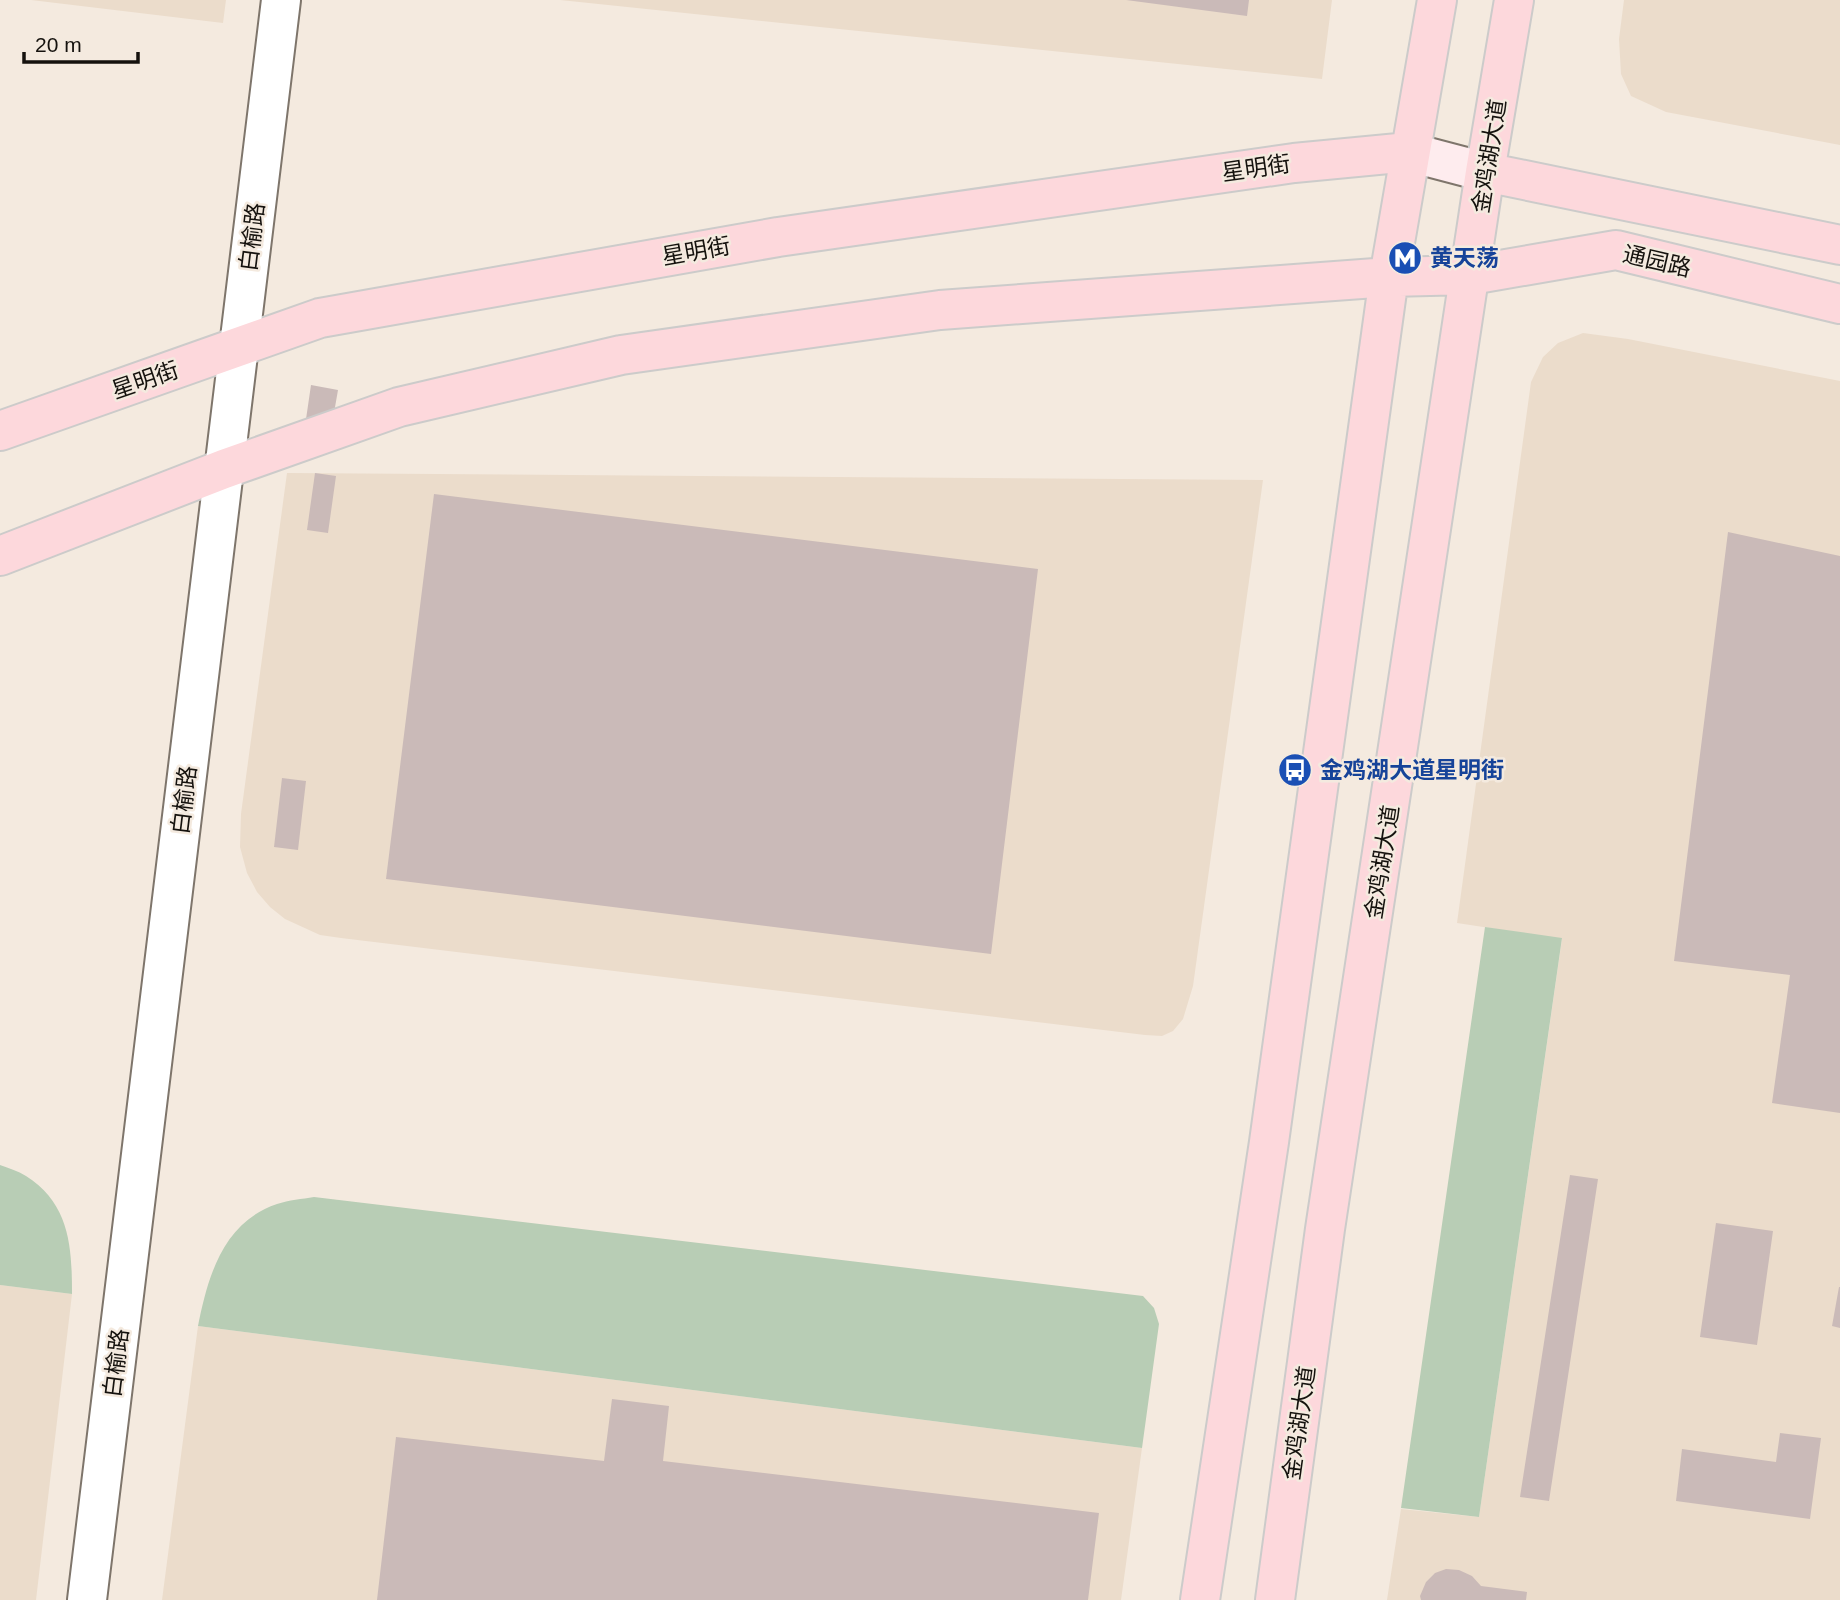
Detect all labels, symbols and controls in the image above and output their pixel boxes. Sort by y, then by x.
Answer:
scale bar [24,21,138,65]
text: 20 m [35,33,82,56]
street label: 金鸡湖大道 [1467,97,1511,215]
street label: 星明街 [1220,150,1292,186]
street label: 白榆路 [235,201,269,273]
street label: 星明街 [660,232,732,270]
metro station icon: 黄天荡 [1386,239,1424,277]
street label: 通园路 [1620,241,1694,281]
place label: 黄天荡 [1430,245,1499,271]
street label: 星明街 [108,356,182,404]
bus stop icon: 金鸡湖大道星明街 [1276,751,1314,789]
place label: 金鸡湖大道星明街 [1320,757,1504,783]
street label: 白榆路 [167,764,201,836]
street label: 金鸡湖大道 [1360,803,1404,921]
street label: 白榆路 [99,1327,133,1399]
street label: 金鸡湖大道 [1278,1364,1320,1482]

